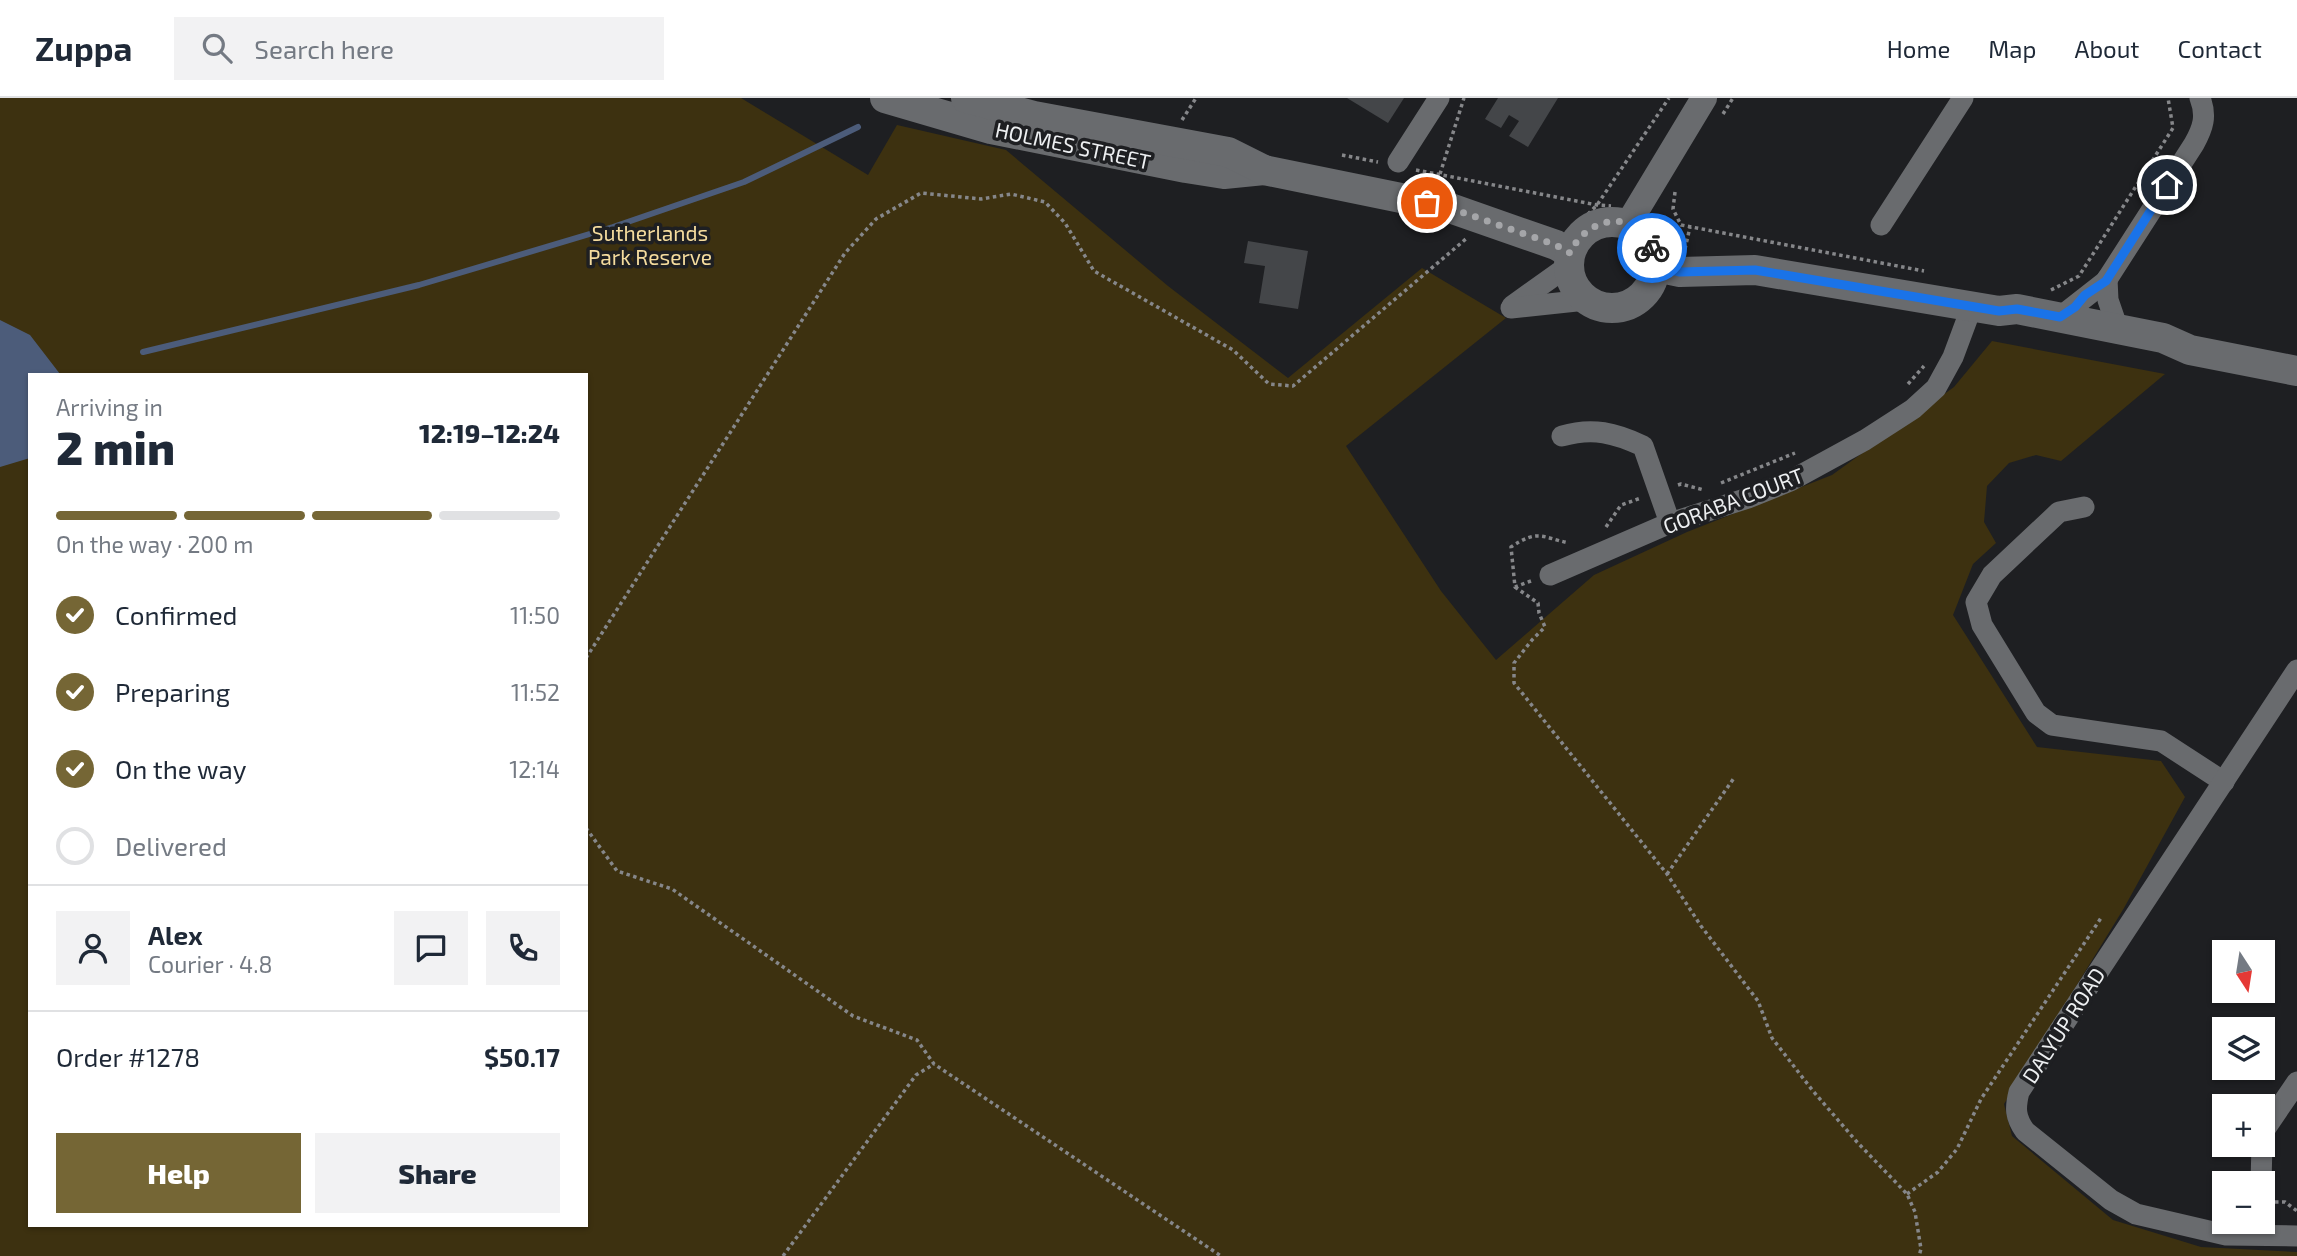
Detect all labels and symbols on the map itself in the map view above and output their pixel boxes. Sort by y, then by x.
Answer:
street label: HOLMES STREET [993,116,1153,174]
pin [2137,155,2197,215]
pin [1397,173,1457,233]
courier [1617,213,1687,283]
park label: Sutherlands Park Reserve [588,220,712,269]
street label: GORABA COURT [1659,462,1807,538]
north arrow [2212,940,2275,1003]
street label: DALYUP ROAD [2016,963,2110,1087]

